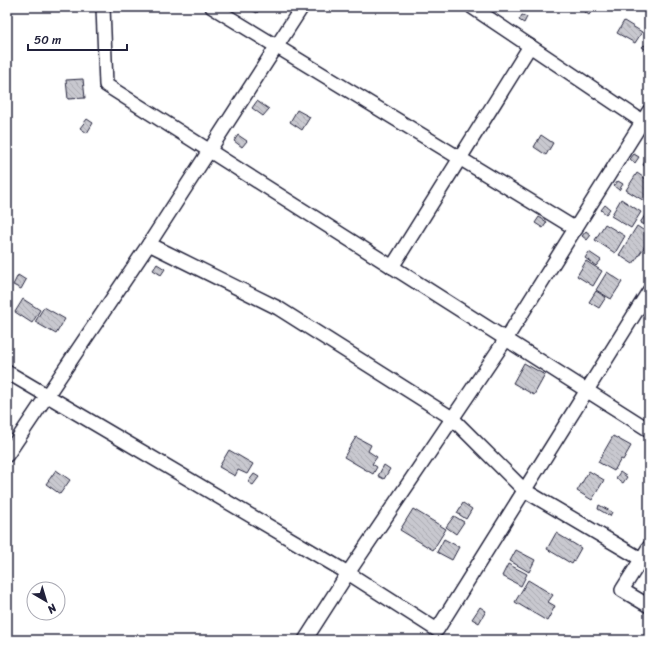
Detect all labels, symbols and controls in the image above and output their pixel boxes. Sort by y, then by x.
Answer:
scale bar [28,26,127,52]
text: 50 m [34,29,61,51]
north arrow [26,581,66,621]
text: N [43,598,61,619]

